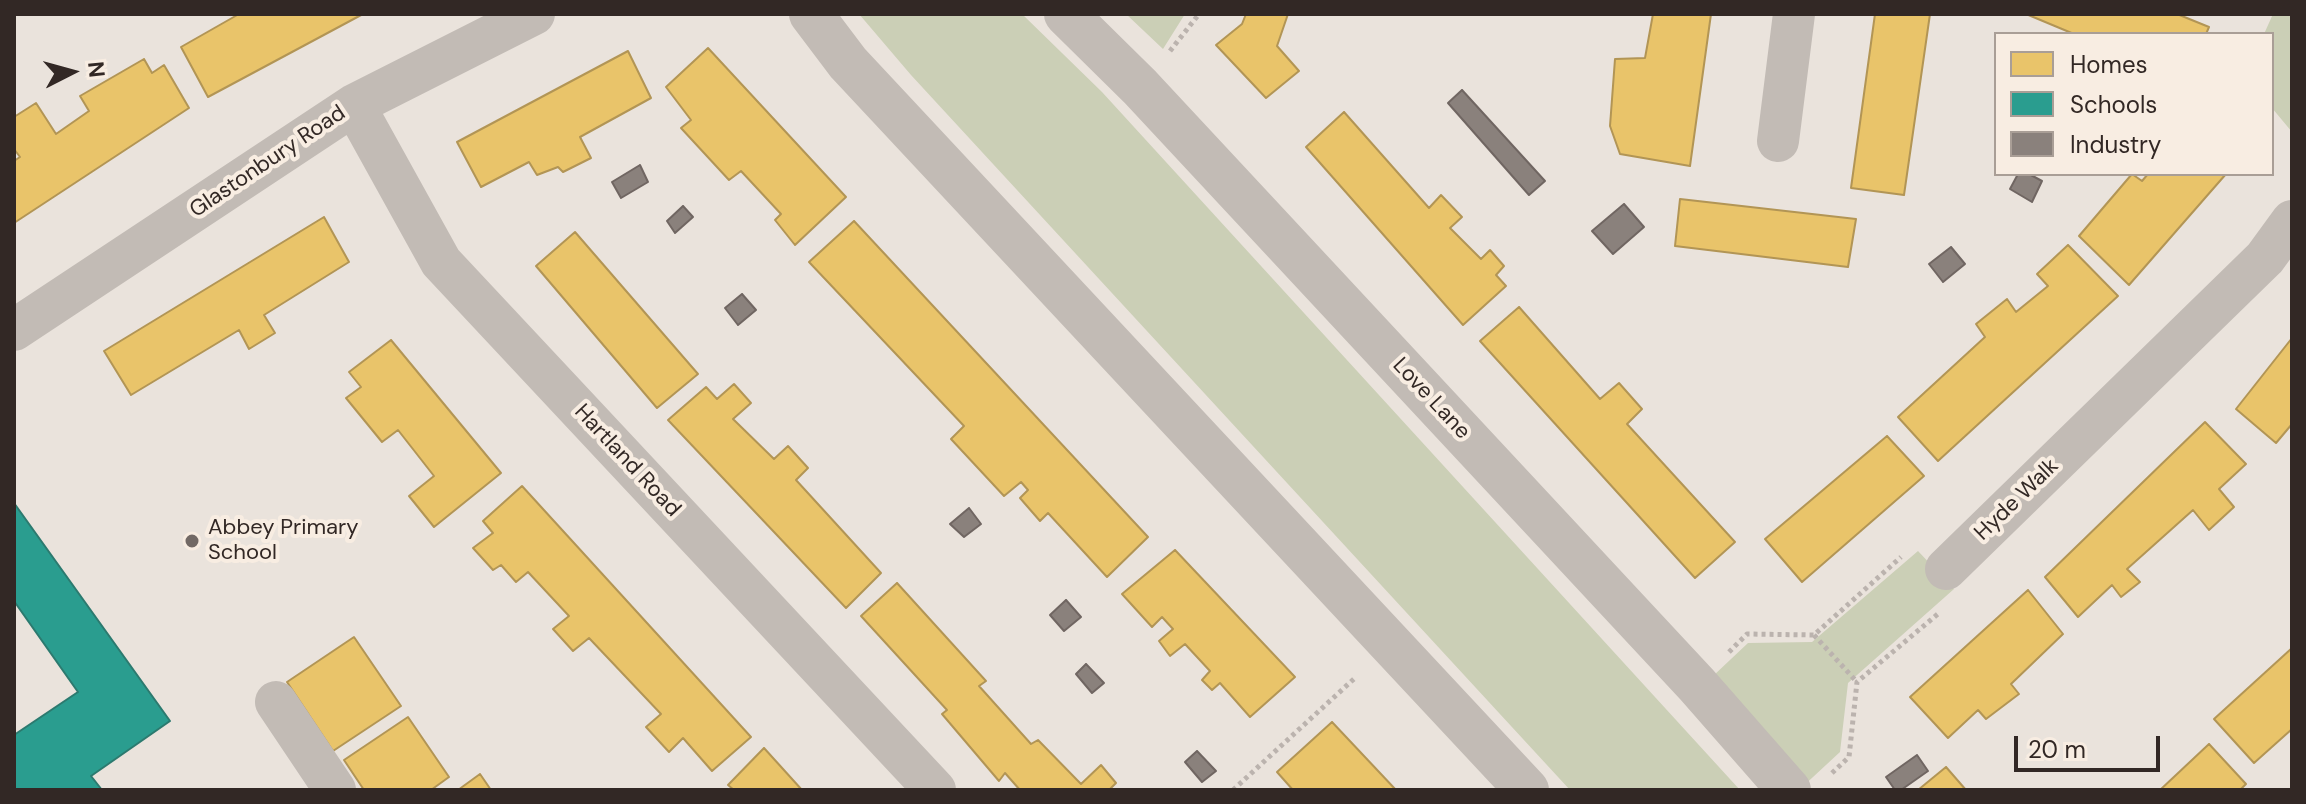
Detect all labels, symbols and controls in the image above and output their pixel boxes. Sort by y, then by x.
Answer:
north arrow [32,32,112,112]
legend [1994,32,2274,176]
text: Homes [2070,49,2148,80]
text: N [81,60,112,79]
text: Schools [2070,89,2157,120]
street label: Glastonbury Road [185,100,351,224]
text: Industry [2070,129,2161,160]
street label: Love Lane [1387,353,1475,445]
street label: Hartland Road [568,399,686,523]
street label: Hyde Walk [1970,454,2064,546]
place label: Abbey Primary School [208,515,358,566]
marker: Abbey Primary School [183,532,201,550]
scale bar [2018,720,2164,770]
text: 20 m [2028,734,2086,765]

